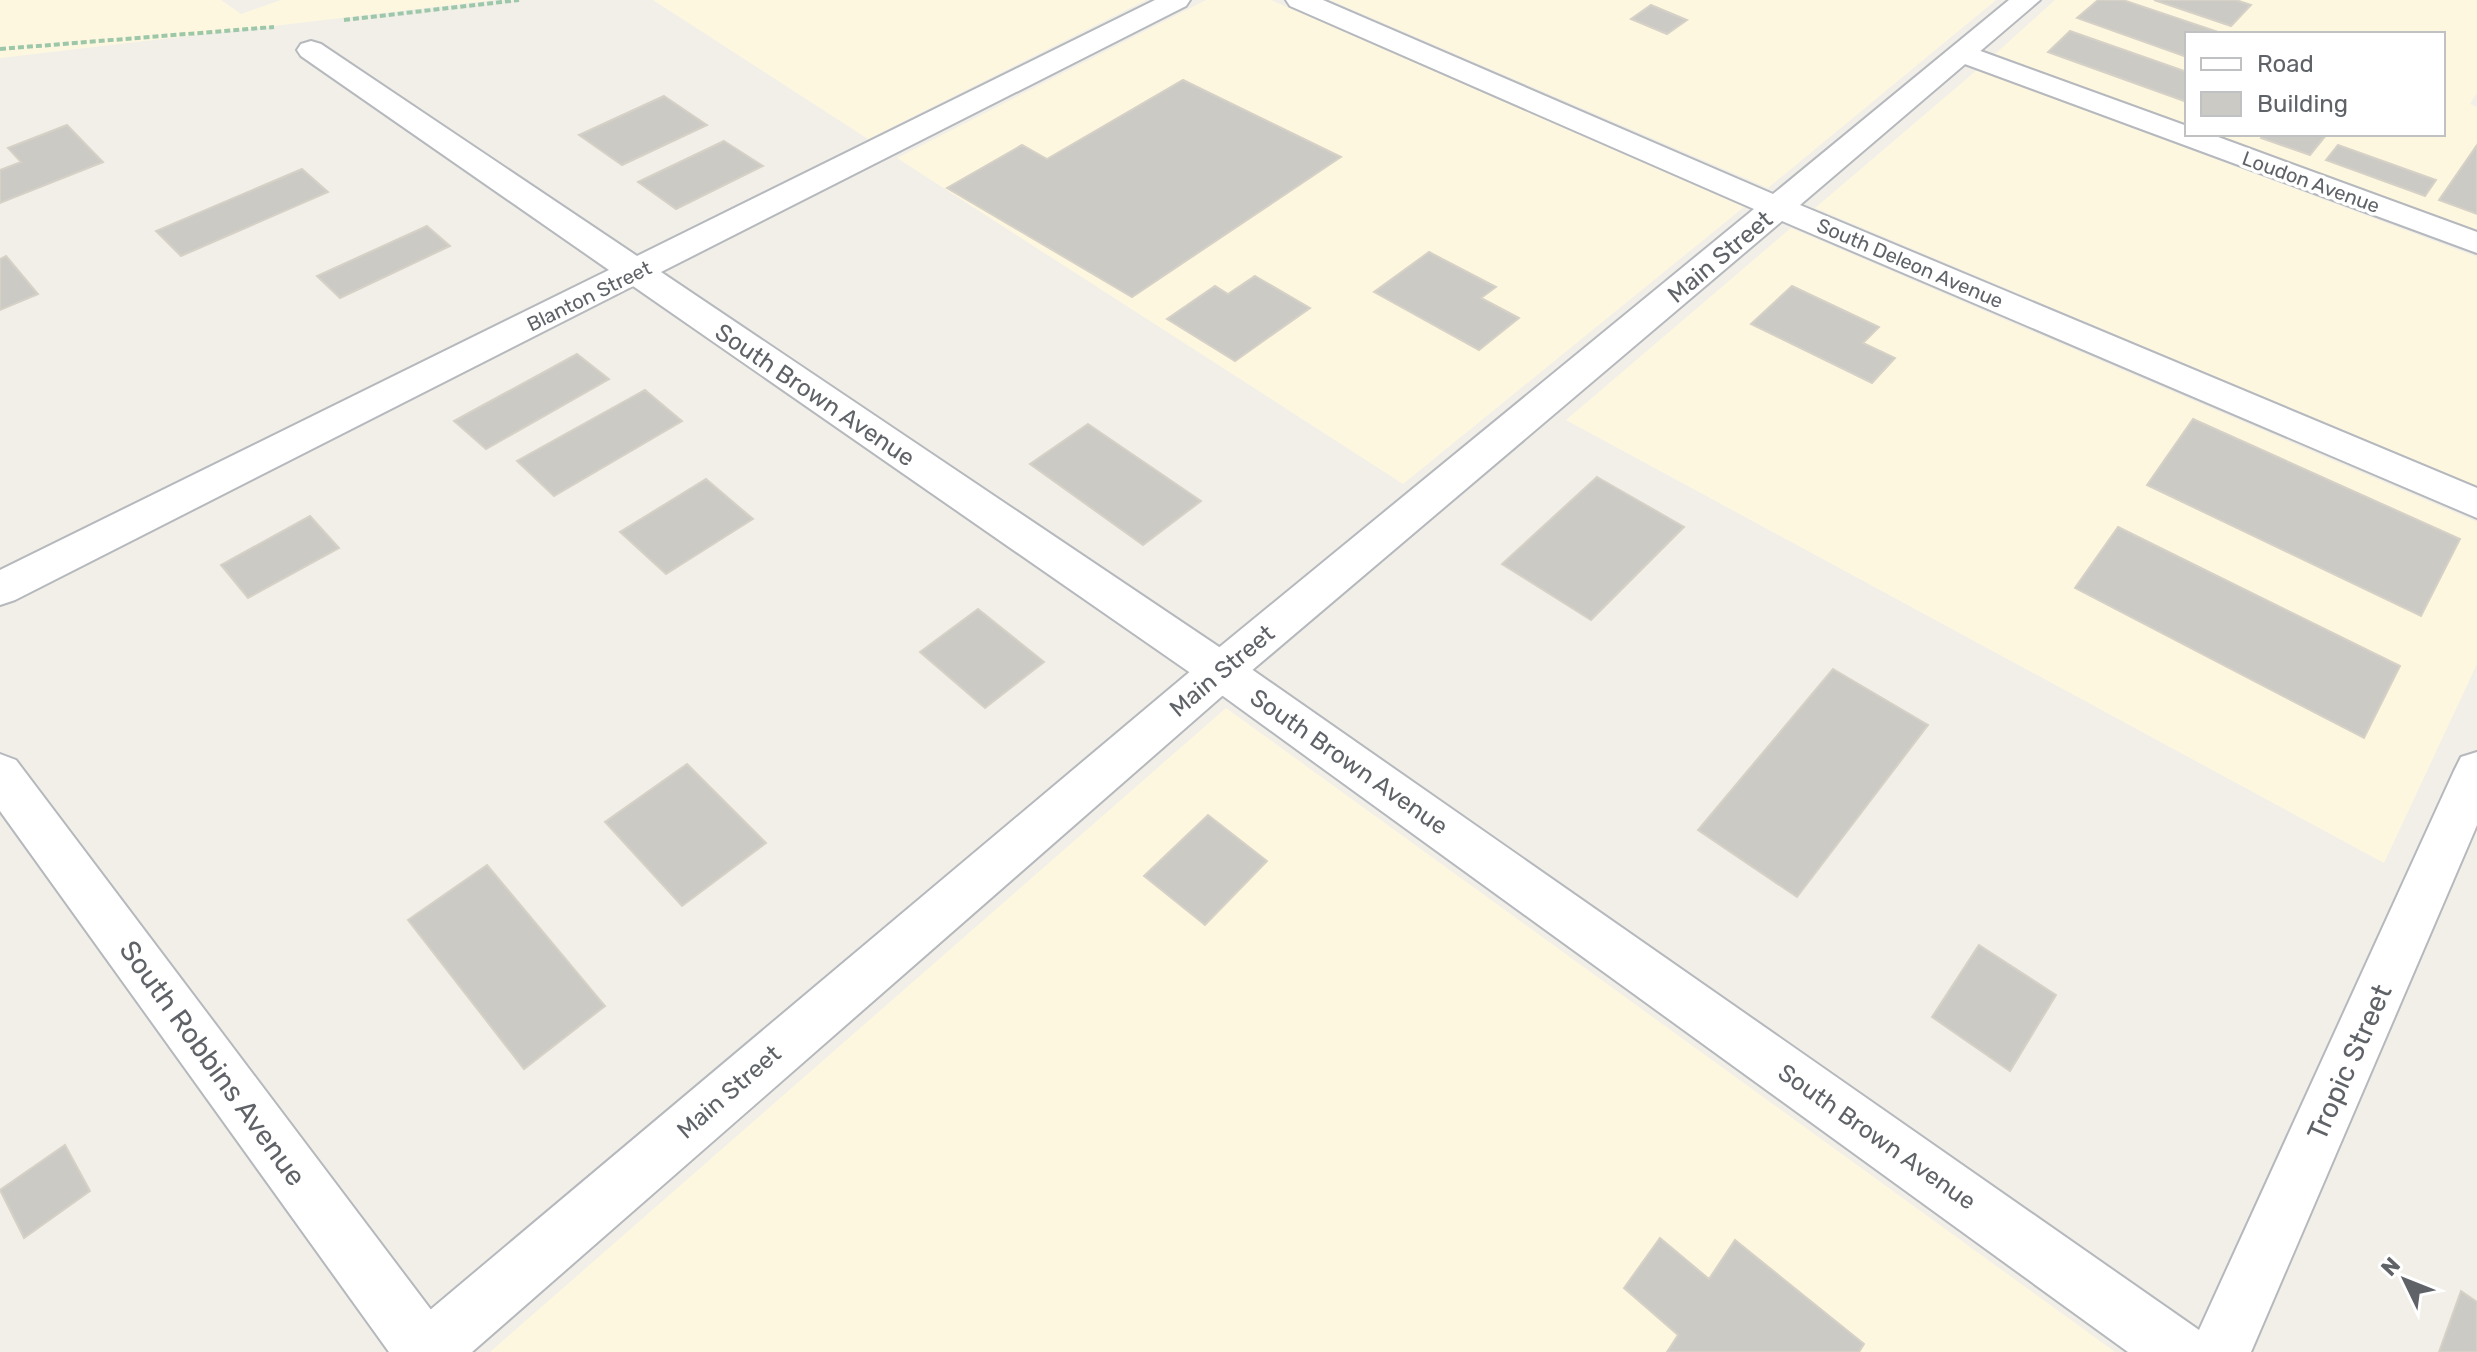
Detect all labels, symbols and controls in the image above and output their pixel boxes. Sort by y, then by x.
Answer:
legend [2185,32,2445,136]
text: Road [2257,50,2314,78]
text: Building [2257,90,2348,118]
street label: Loudon Avenue [2239,146,2383,218]
street label: Main Street [1662,205,1778,309]
street label: South Deleon Avenue [1813,213,2007,313]
street label: Blanton Street [523,255,655,336]
street label: South Brown Avenue [710,318,920,472]
street label: Main Street [1164,619,1280,723]
street label: South Brown Avenue [1245,683,1453,841]
street label: South Robbins Avenue [113,934,313,1192]
street label: Tropic Street [2300,979,2399,1145]
street label: Main Street [672,1039,786,1145]
street label: South Brown Avenue [1773,1058,1981,1216]
north arrow [2365,1240,2445,1320]
text: N [2375,1252,2406,1282]

